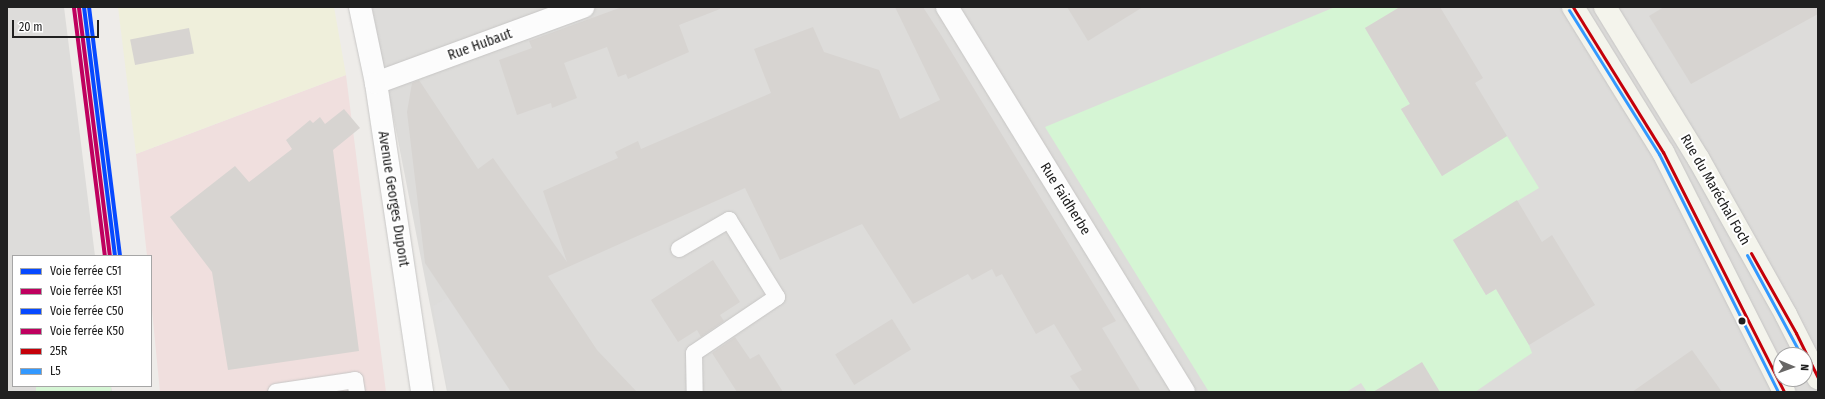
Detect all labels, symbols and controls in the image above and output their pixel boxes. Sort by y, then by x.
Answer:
scale bar [14,12,101,38]
text: 20 m [19,20,43,34]
street label: Rue Hubaut [446,26,514,64]
street label: Avenue Georges Dupont [374,130,412,268]
street label: Rue du Maréchal Foch [1676,132,1754,248]
street label: Rue Faidherbe [1036,160,1094,238]
legend [12,255,152,387]
text: Voie ferrée C51 [50,264,122,278]
text: Voie ferrée K51 [50,284,122,298]
text: Voie ferrée C50 [50,304,124,318]
unlabelled marker [1737,316,1747,326]
text: Voie ferrée K50 [50,324,124,338]
text: 25R [50,344,67,358]
north arrow [1773,347,1813,387]
text: L5 [50,364,61,378]
text: N [1798,364,1811,371]

